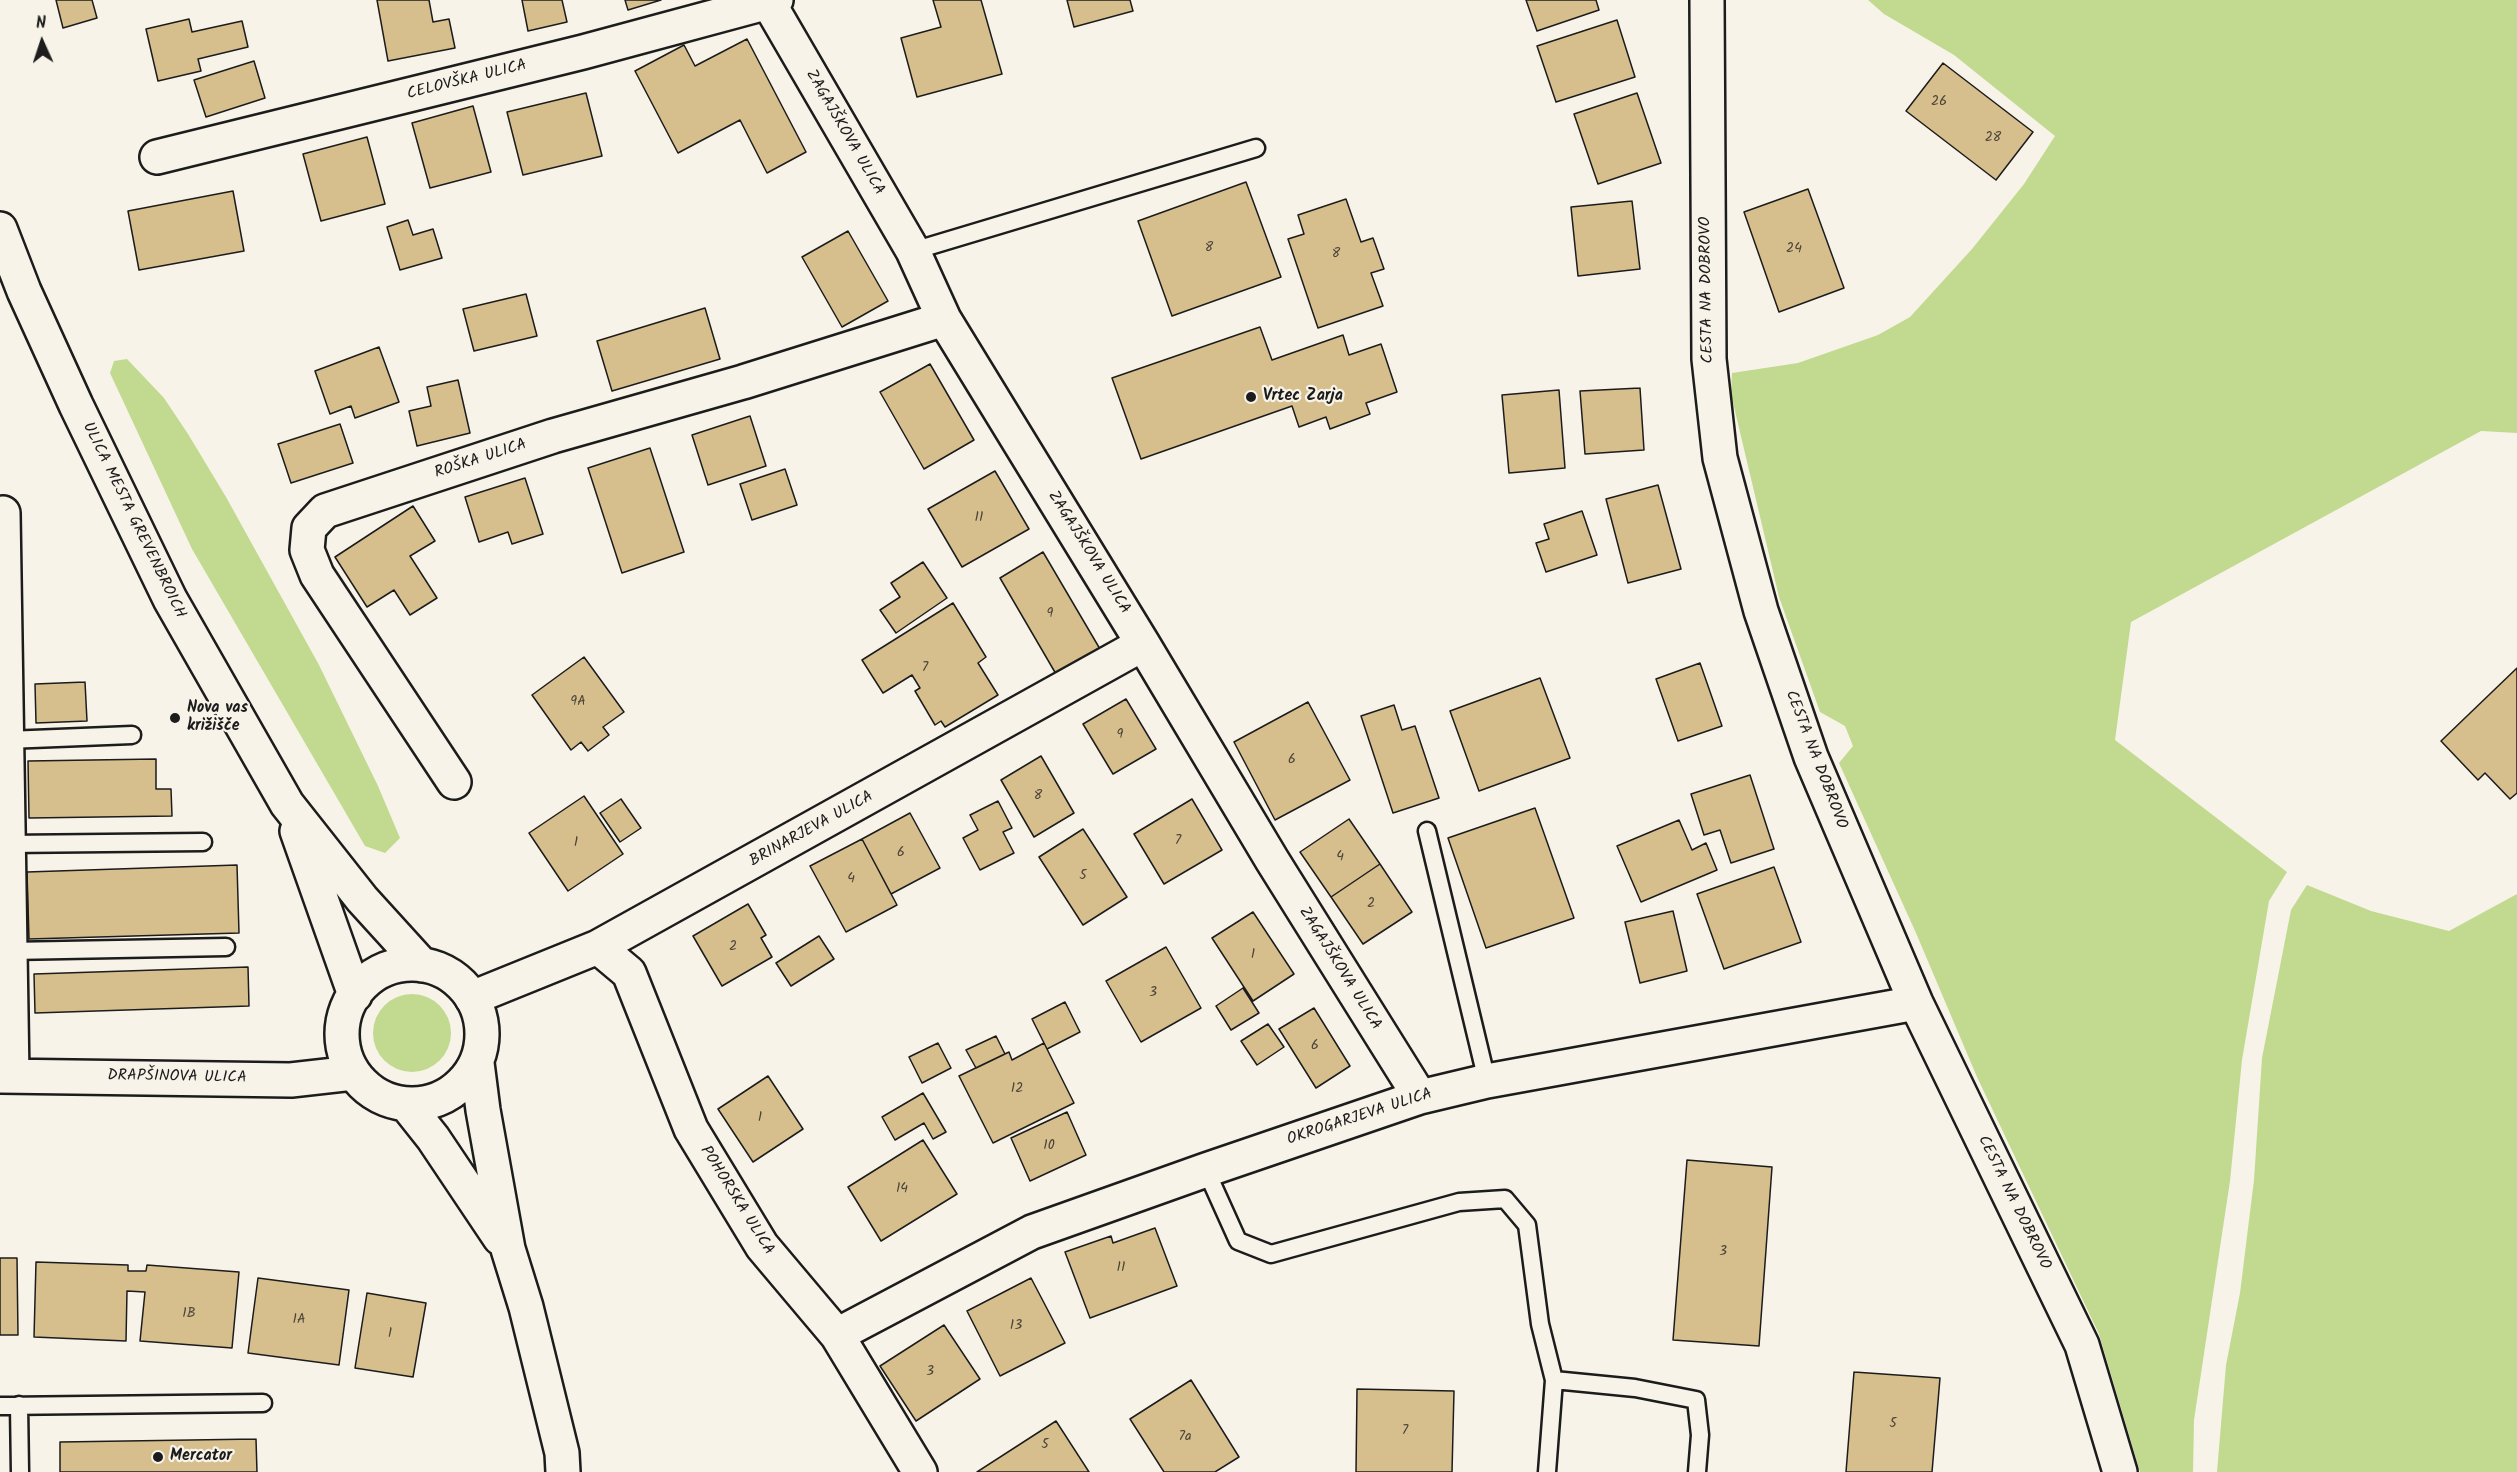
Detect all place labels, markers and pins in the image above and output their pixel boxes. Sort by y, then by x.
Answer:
place label: Vrtec Zarja [1263,387,1343,407]
marker: Vrtec Zarja [1244,390,1258,404]
place label: Nova vas križišče [187,699,248,737]
marker: Nova vas križišče [168,711,182,725]
place label: Mercator [170,1447,232,1467]
marker: Mercator [151,1450,165,1464]

